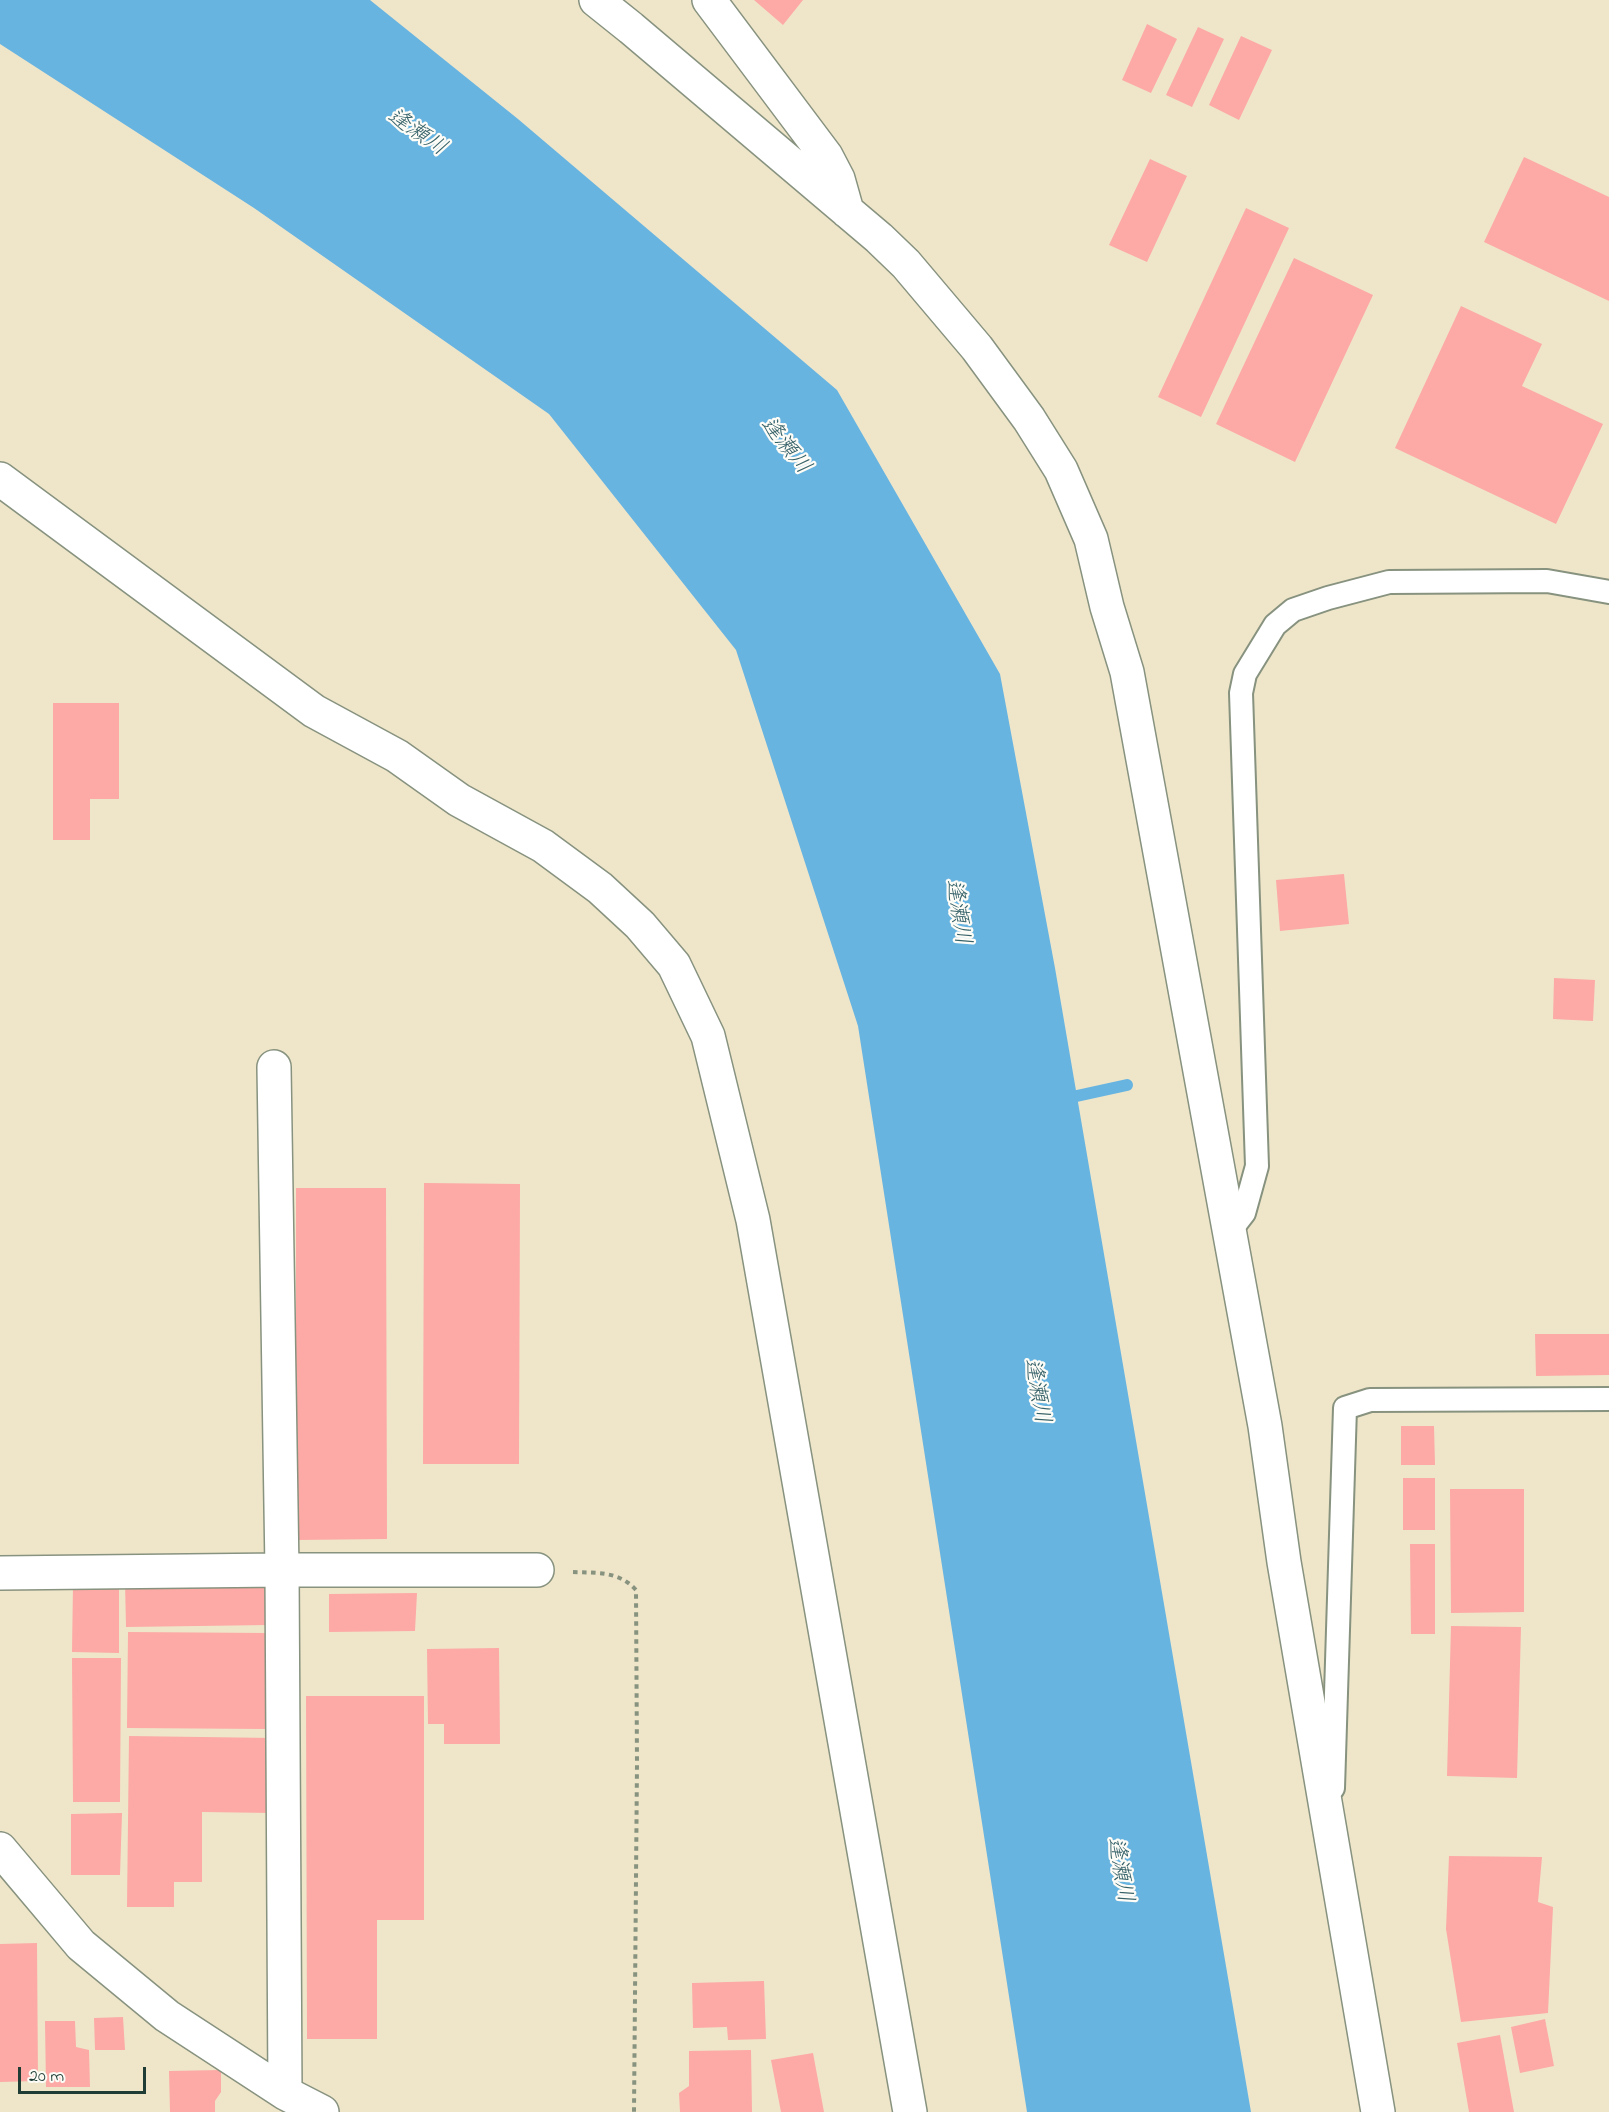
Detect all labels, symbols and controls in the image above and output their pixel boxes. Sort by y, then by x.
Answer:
water label: 逢瀬川 [381,105,451,163]
water label: 逢瀬川 [753,413,815,481]
water label: 逢瀬川 [938,877,974,947]
water label: 逢瀬川 [1016,1356,1054,1426]
water label: 逢瀬川 [1099,1835,1137,1905]
scale bar [21,2055,148,2093]
text: 20 m [29,2064,64,2090]

